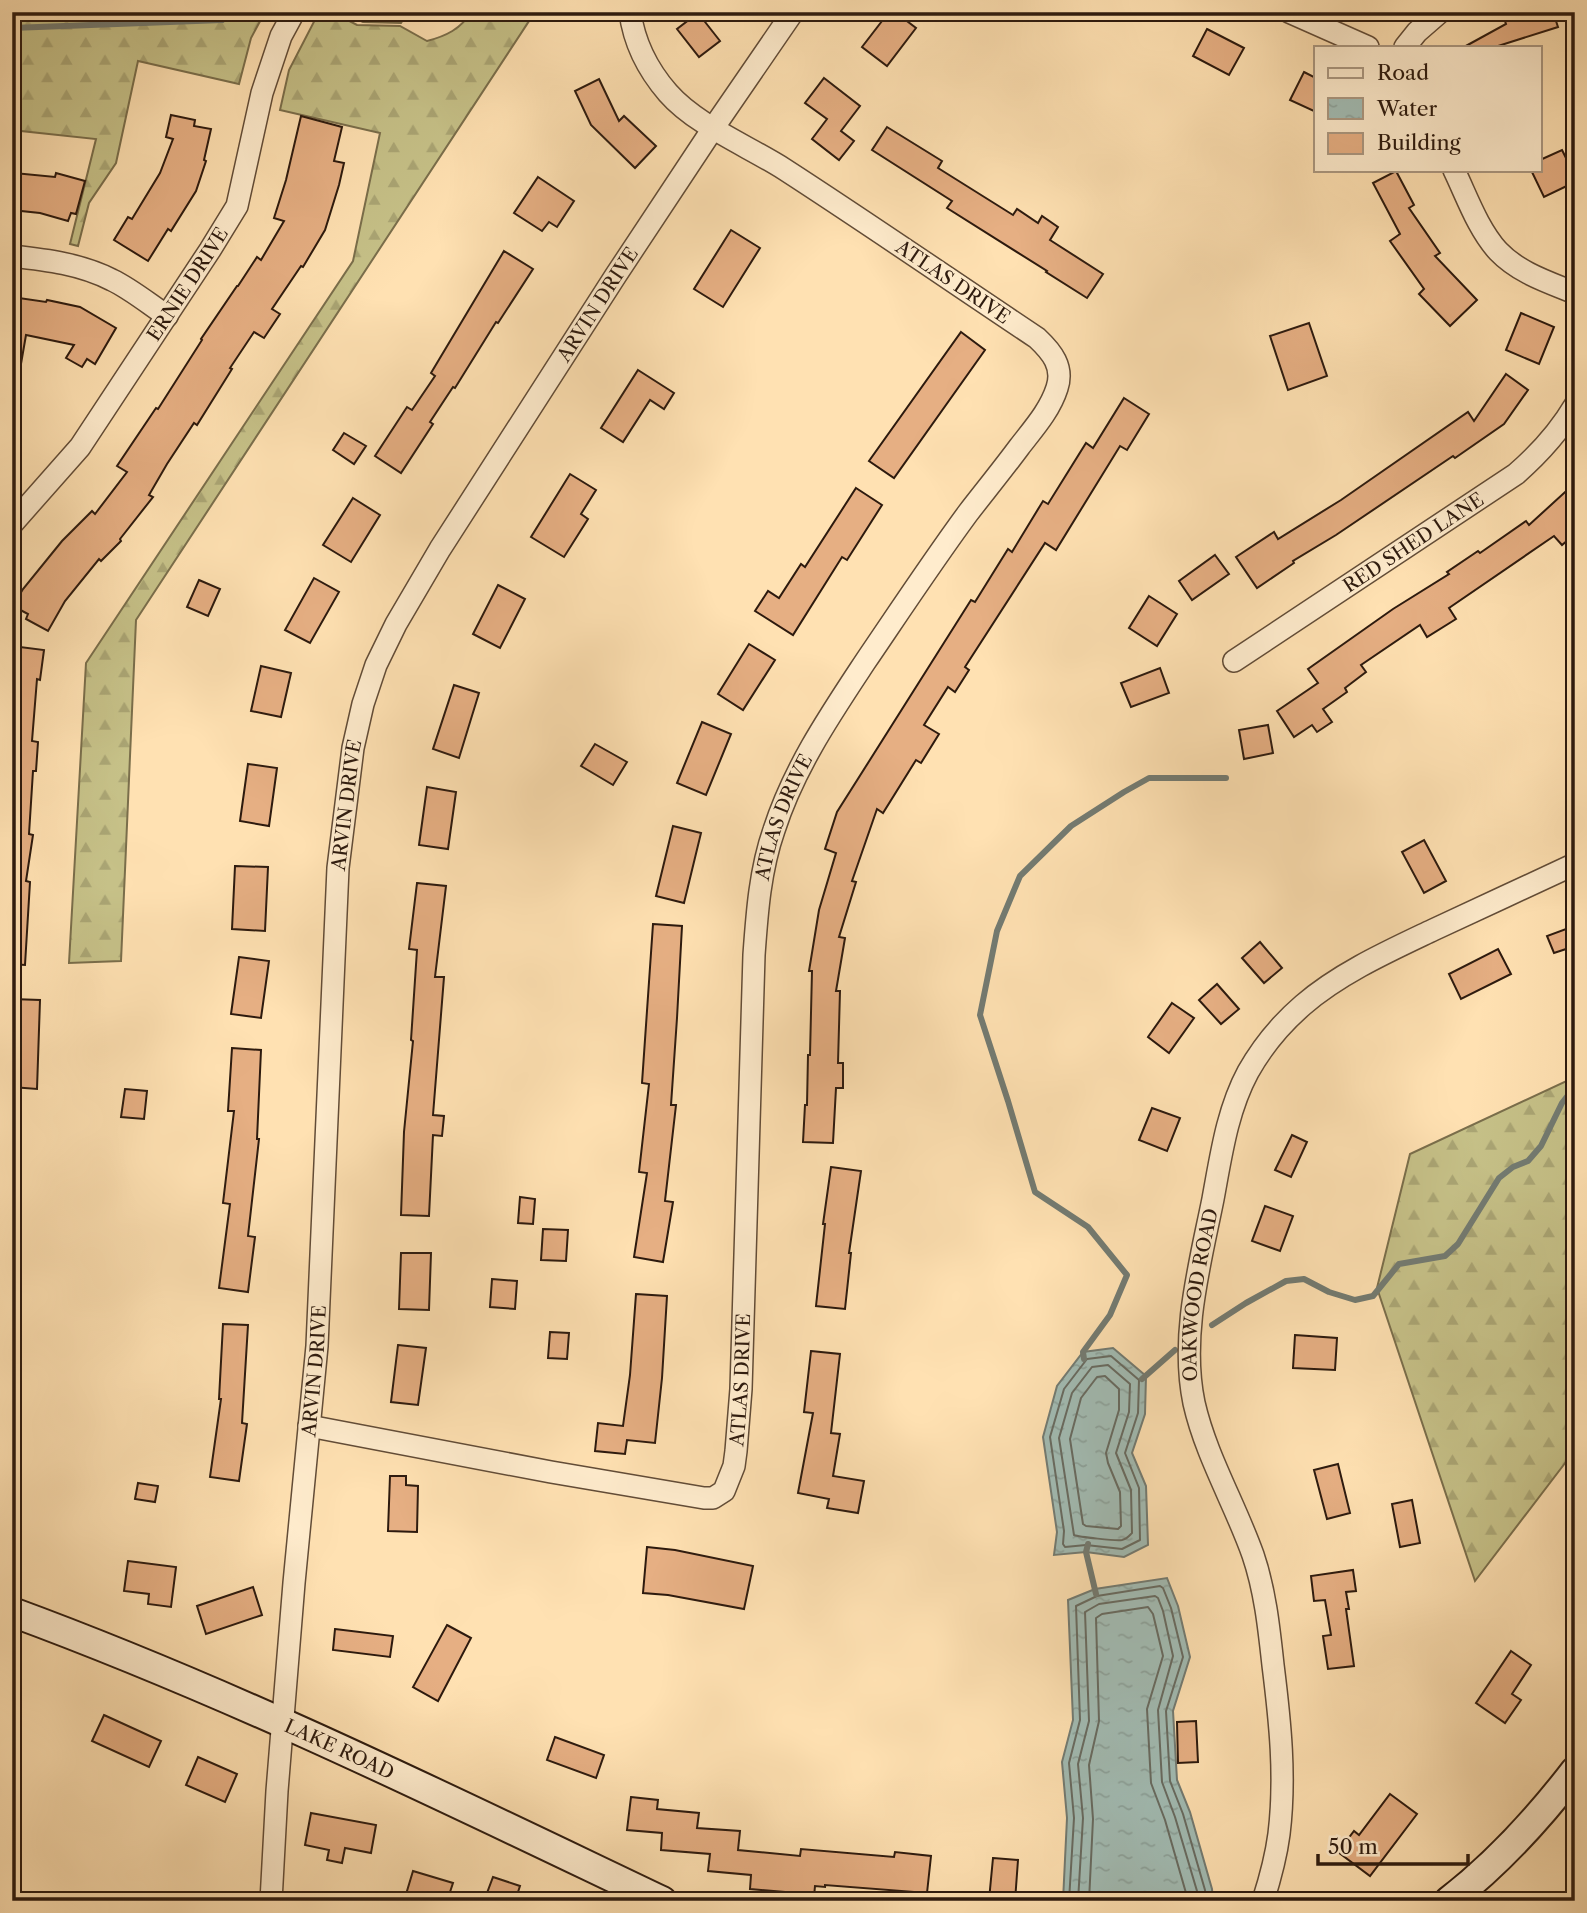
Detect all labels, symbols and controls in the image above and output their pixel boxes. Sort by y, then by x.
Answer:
legend [1314,46,1542,172]
text: Road [1377,60,1429,85]
text: Water [1376,96,1437,121]
text: Building [1377,130,1462,155]
street label: ERNIE DRIVE [142,223,233,345]
street label: ATLAS DRIVE [891,235,1015,329]
street label: ARVIN DRIVE [551,243,643,367]
street label: RED SHED LANE [1338,487,1488,597]
street label: ARVIN DRIVE [326,737,366,873]
street label: ATLAS DRIVE [750,750,817,883]
street label: OAKWOOD ROAD [1178,1206,1222,1382]
street label: ARVIN DRIVE [297,1305,330,1439]
street label: ATLAS DRIVE [725,1313,755,1448]
street label: LAKE ROAD [281,1714,398,1784]
scale bar [1318,1822,1468,1866]
text: 50 m [1328,1834,1378,1859]

